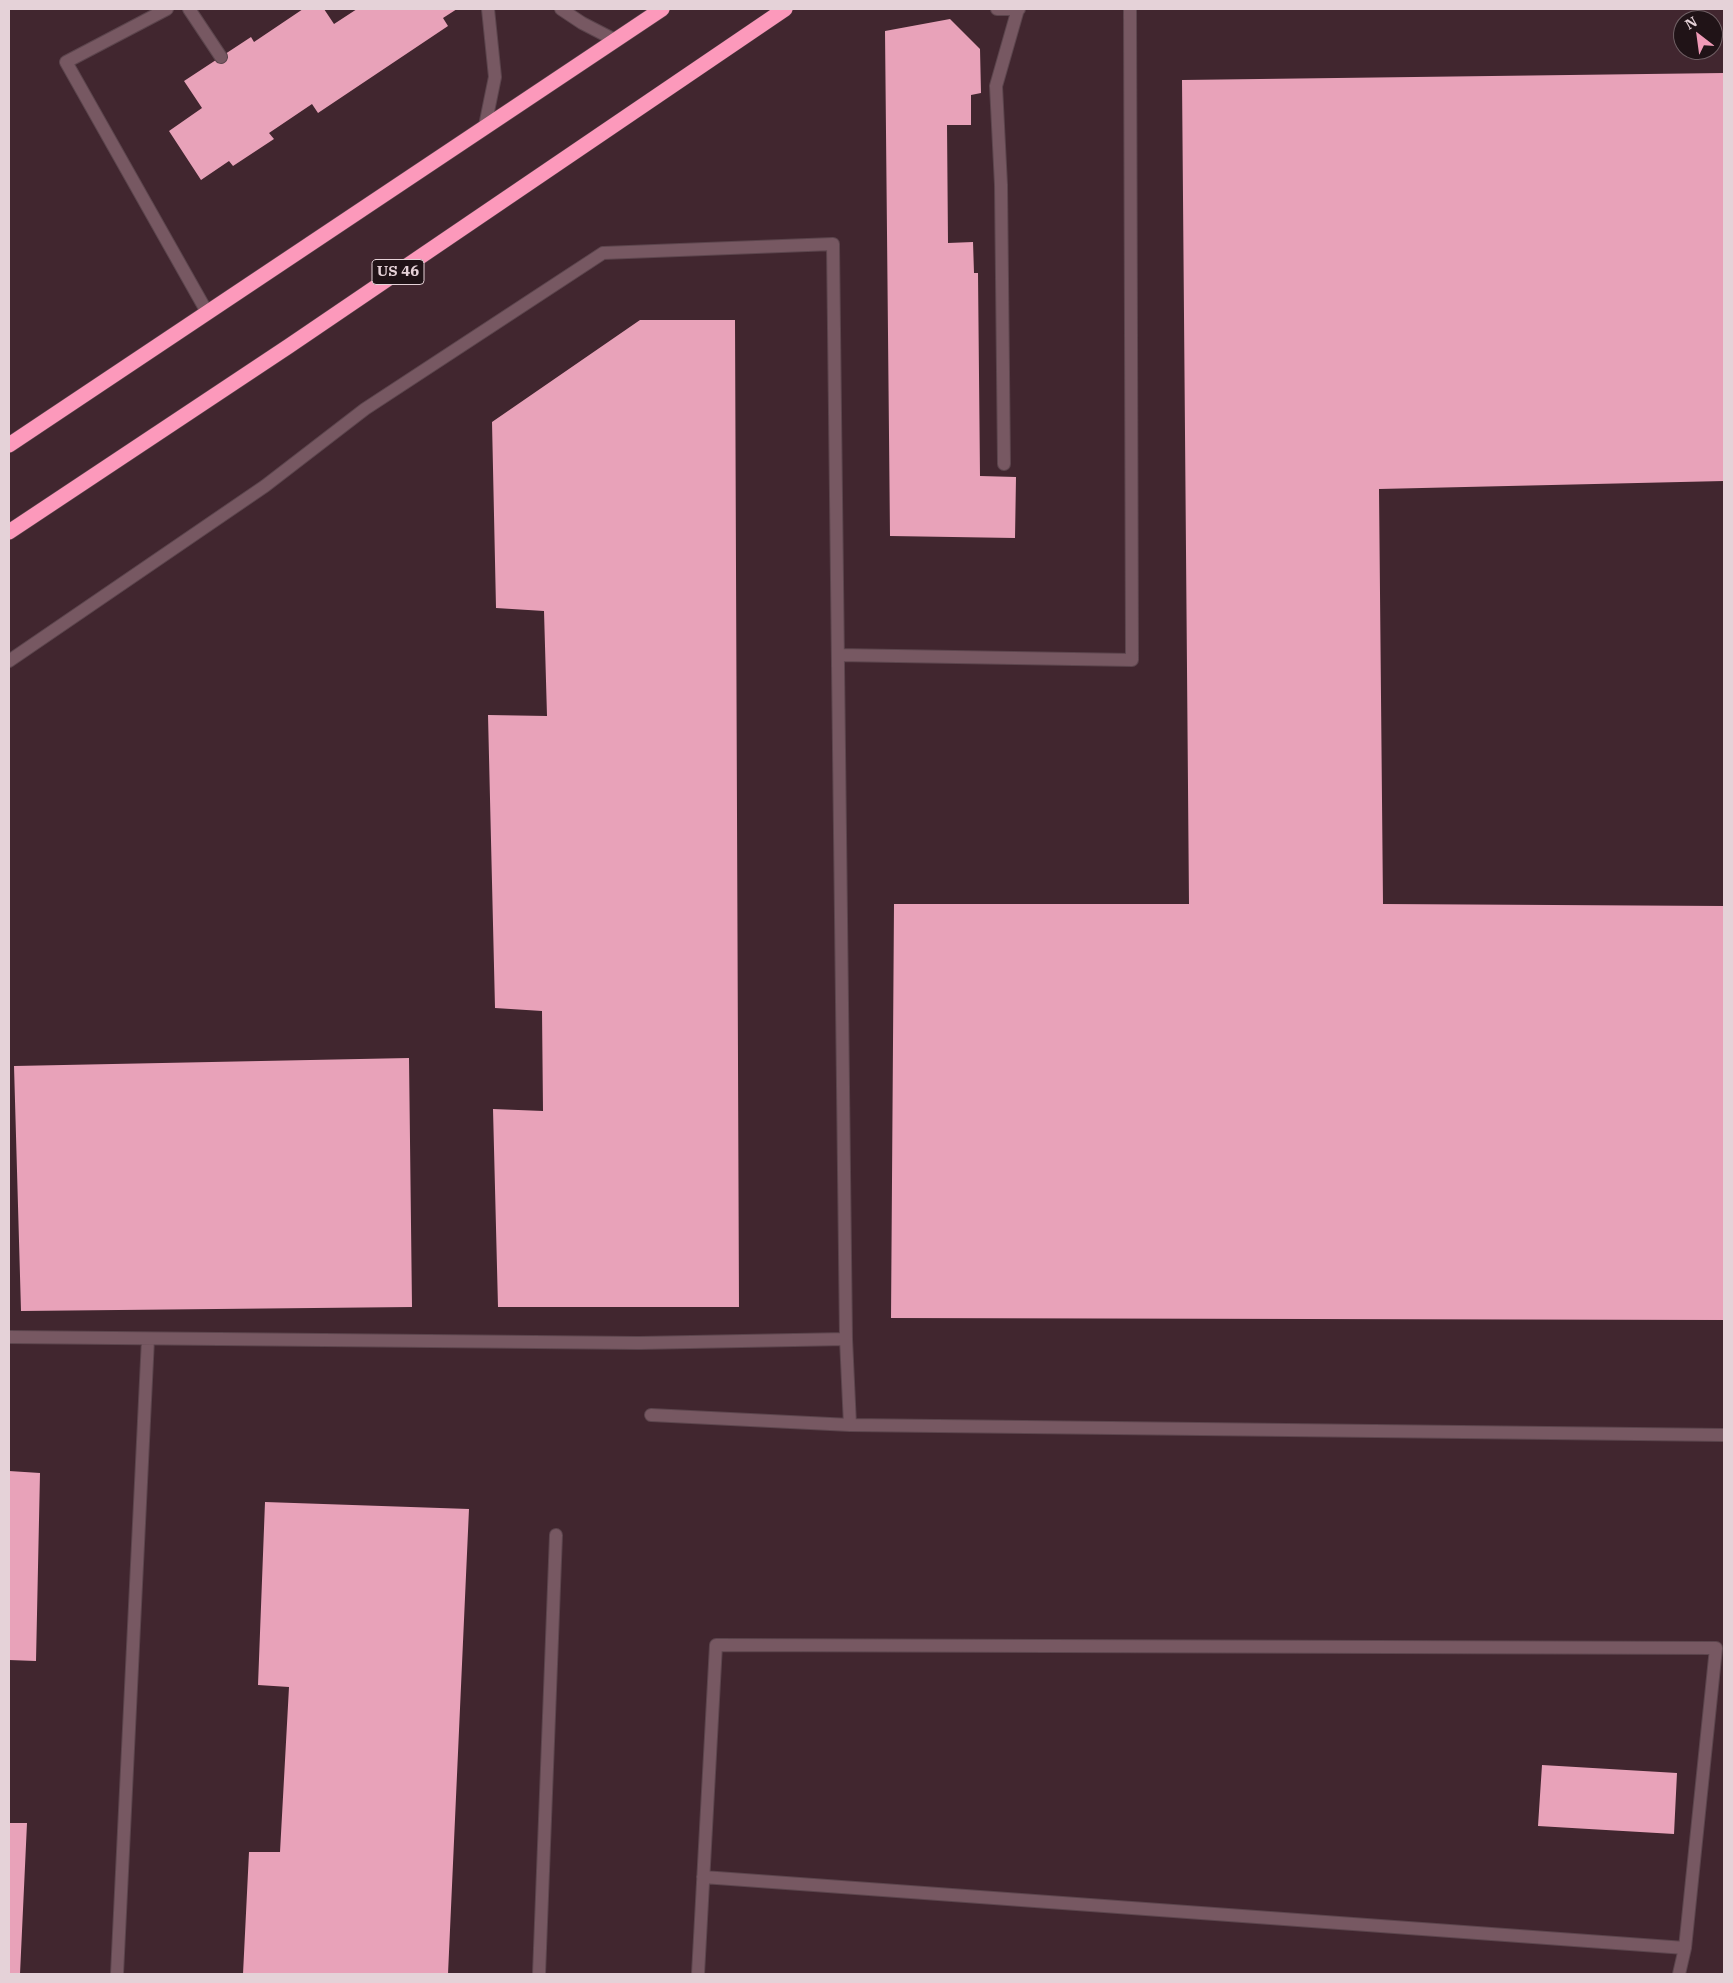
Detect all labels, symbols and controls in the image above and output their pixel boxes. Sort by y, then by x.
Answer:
north arrow [1673,10,1723,60]
text: N [1682,12,1700,33]
road number: US 46 [372,260,424,284]

